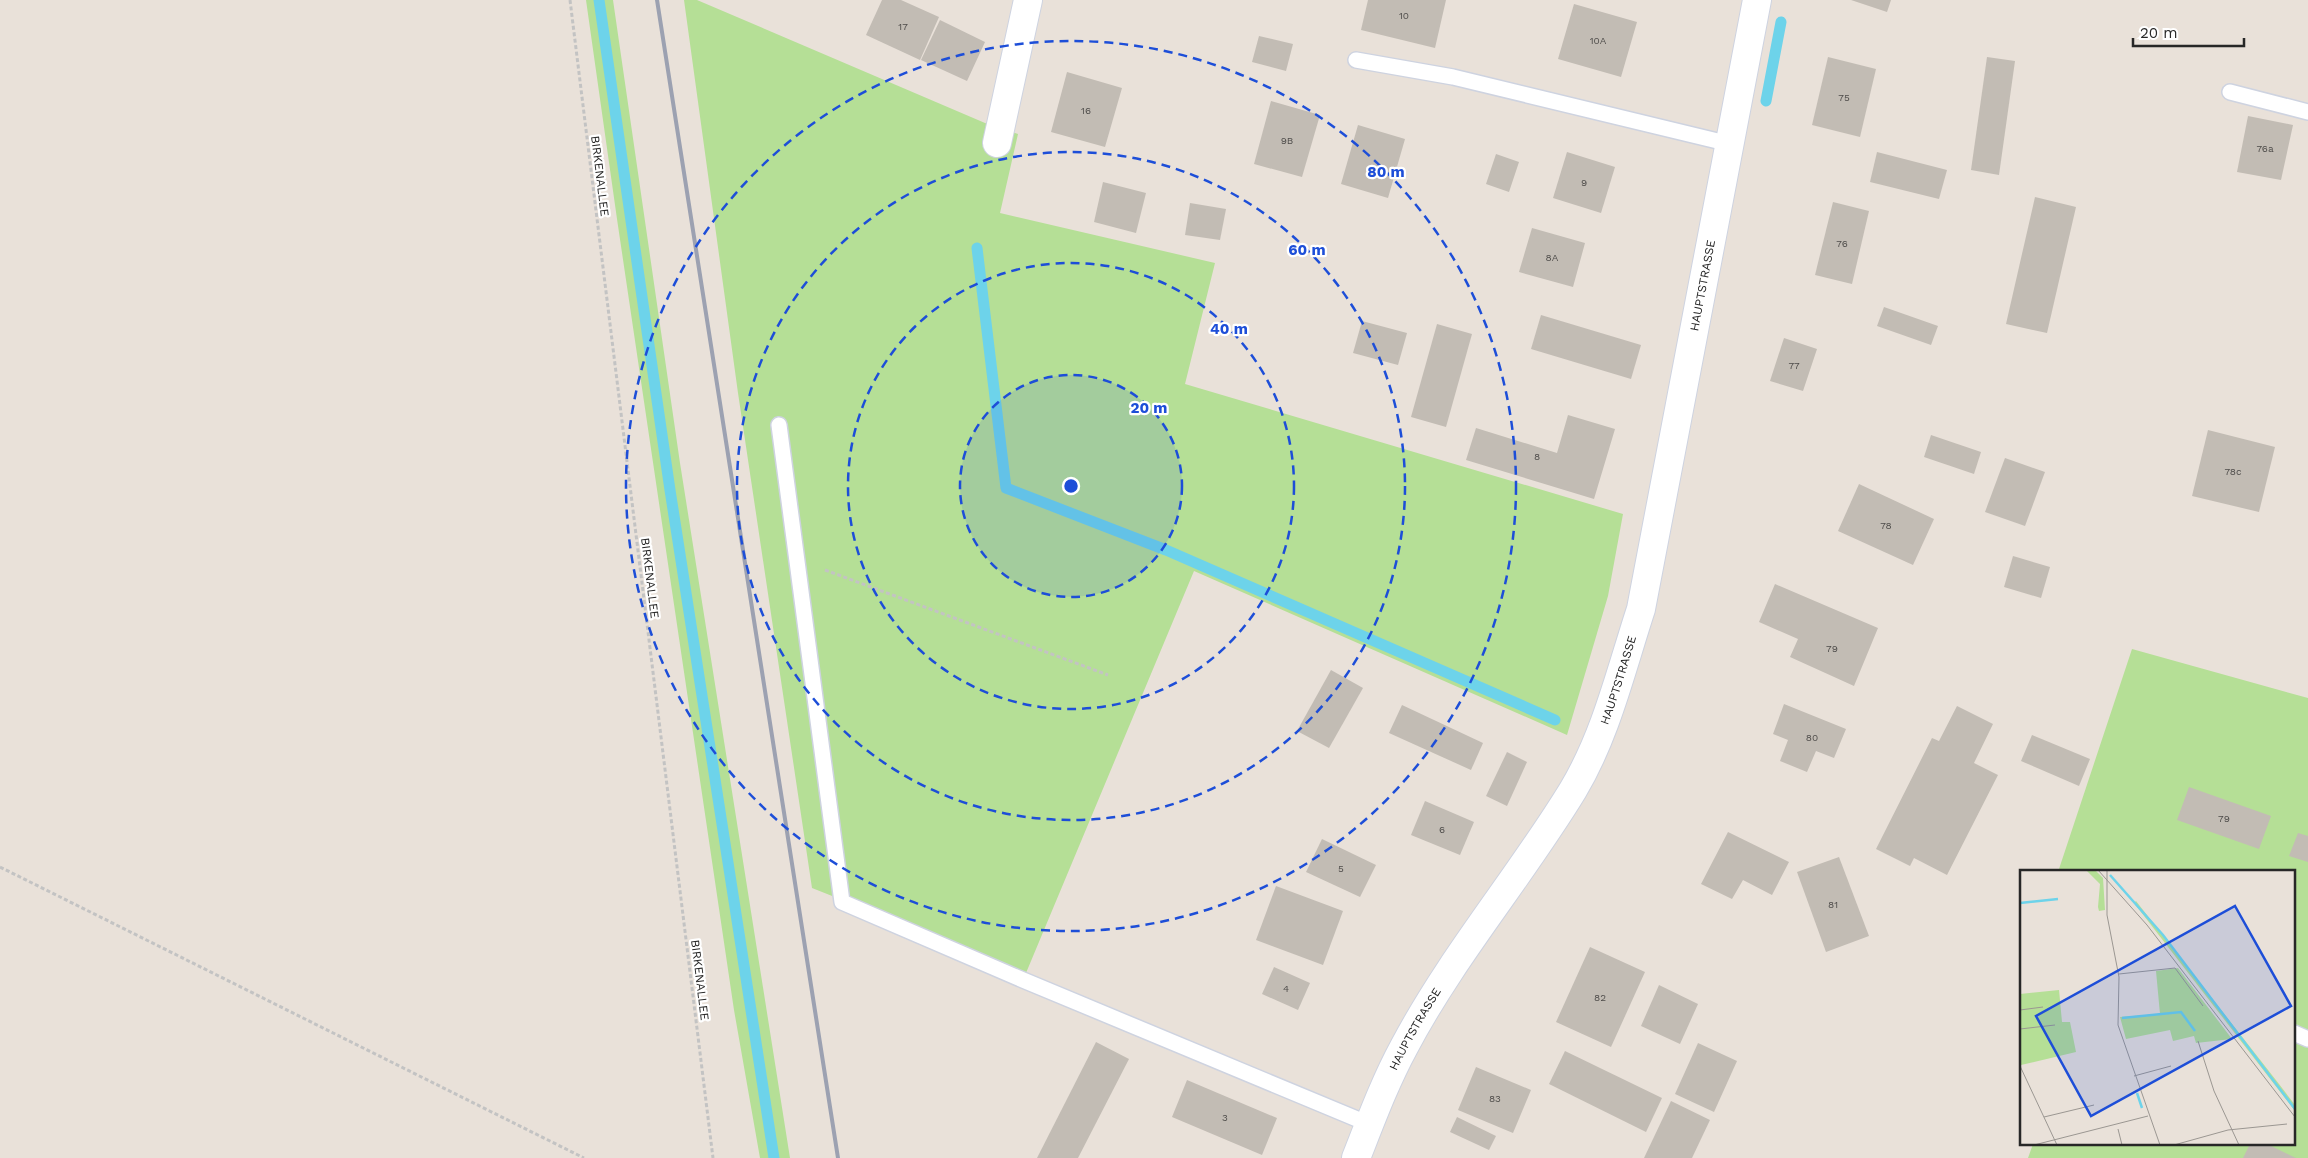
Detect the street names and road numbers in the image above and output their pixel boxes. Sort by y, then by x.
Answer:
street label: BIRKENALLEE [588,135,612,218]
street label: HAUPTSTRASSE [1687,238,1718,332]
street label: BIRKENALLEE [638,537,662,620]
street label: HAUPTSTRASSE [1597,634,1639,727]
street label: BIRKENALLEE [688,939,712,1022]
street label: HAUPTSTRASSE [1386,985,1444,1073]

